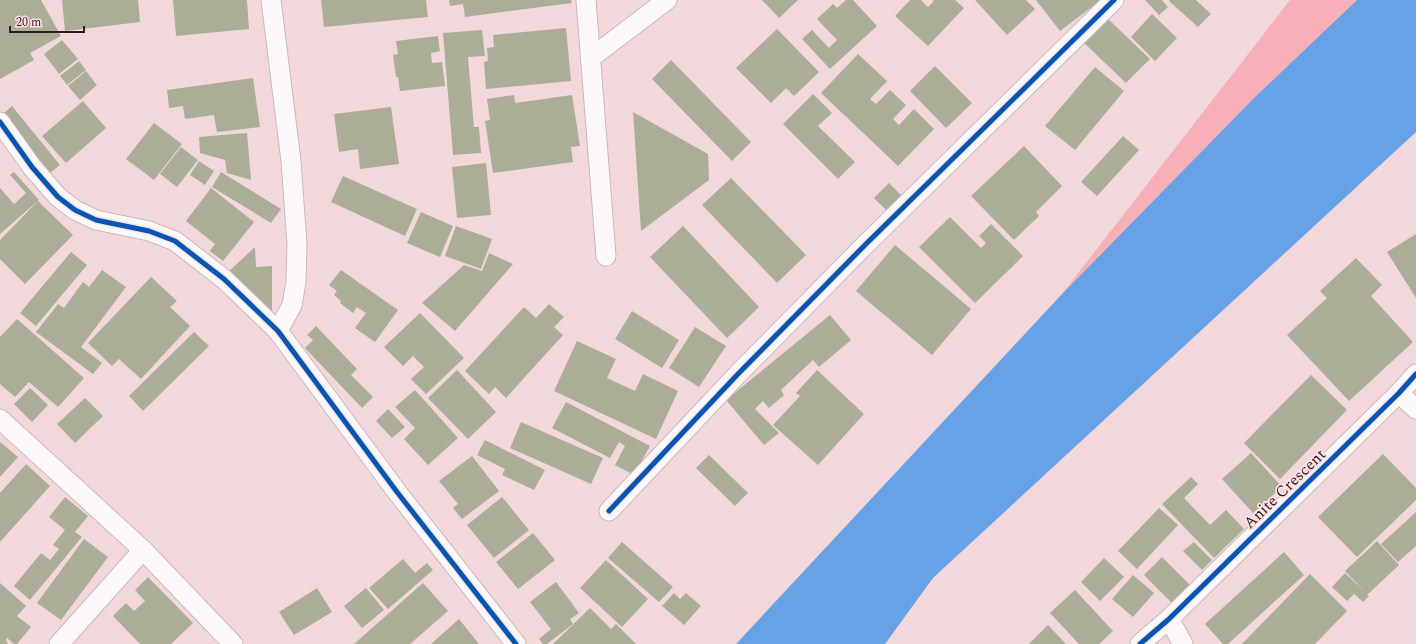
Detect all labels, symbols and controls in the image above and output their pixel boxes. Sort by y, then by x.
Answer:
scale bar [10,8,84,34]
text: 20 m [16,13,41,32]
street label: Anite Crescent [1238,443,1332,534]

